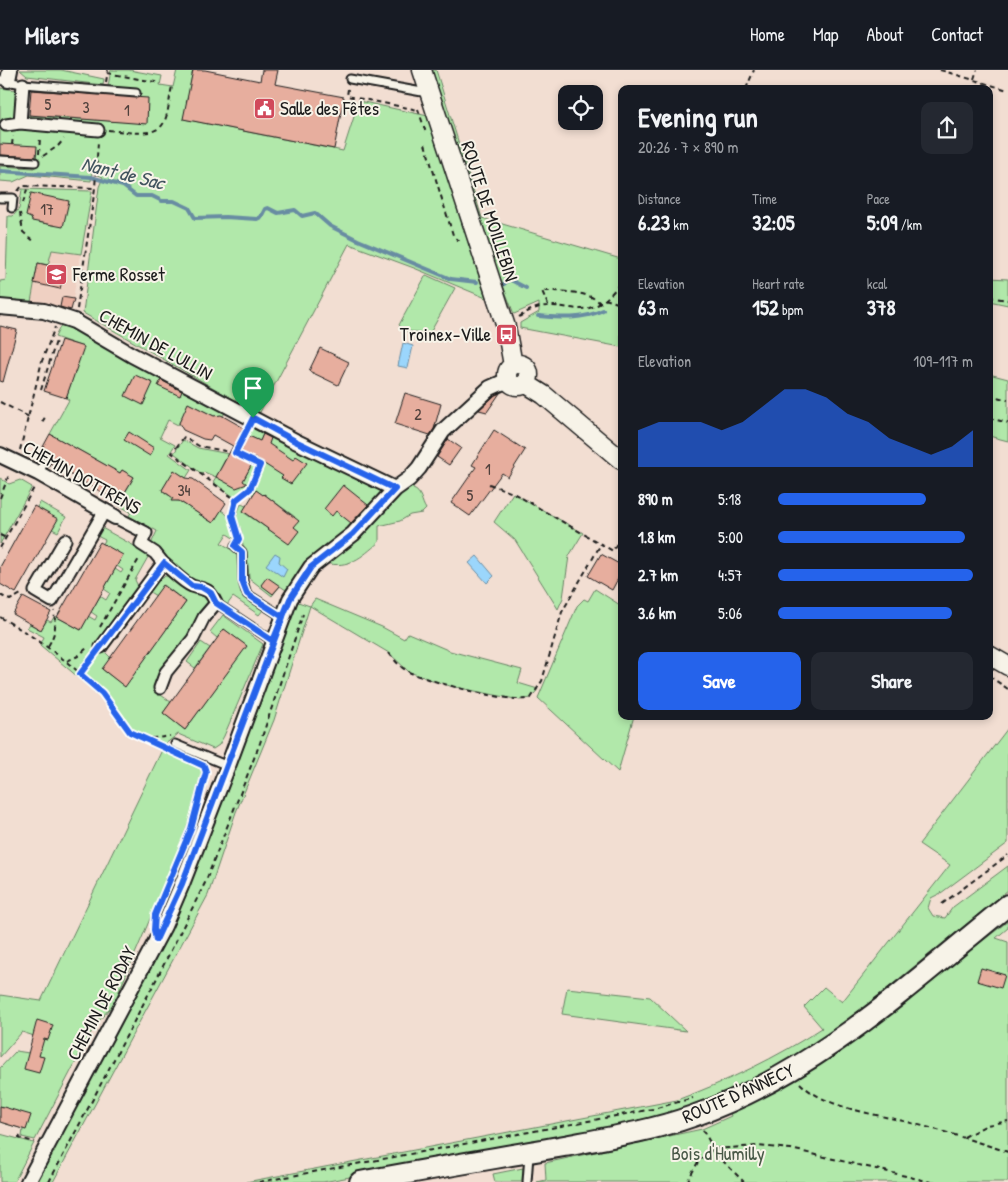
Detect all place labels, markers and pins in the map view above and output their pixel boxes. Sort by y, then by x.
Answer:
place label: Salle des Fêtes [280,95,379,121]
public building icon: Salle des Fêtes [252,96,276,120]
place label: Ferme Rosset [72,261,165,287]
school or university icon: Ferme Rosset [45,262,69,286]
place label: Troinex-Ville [400,321,491,347]
bus stop icon: Troinex-Ville [495,322,519,346]
pin [232,367,274,418]

